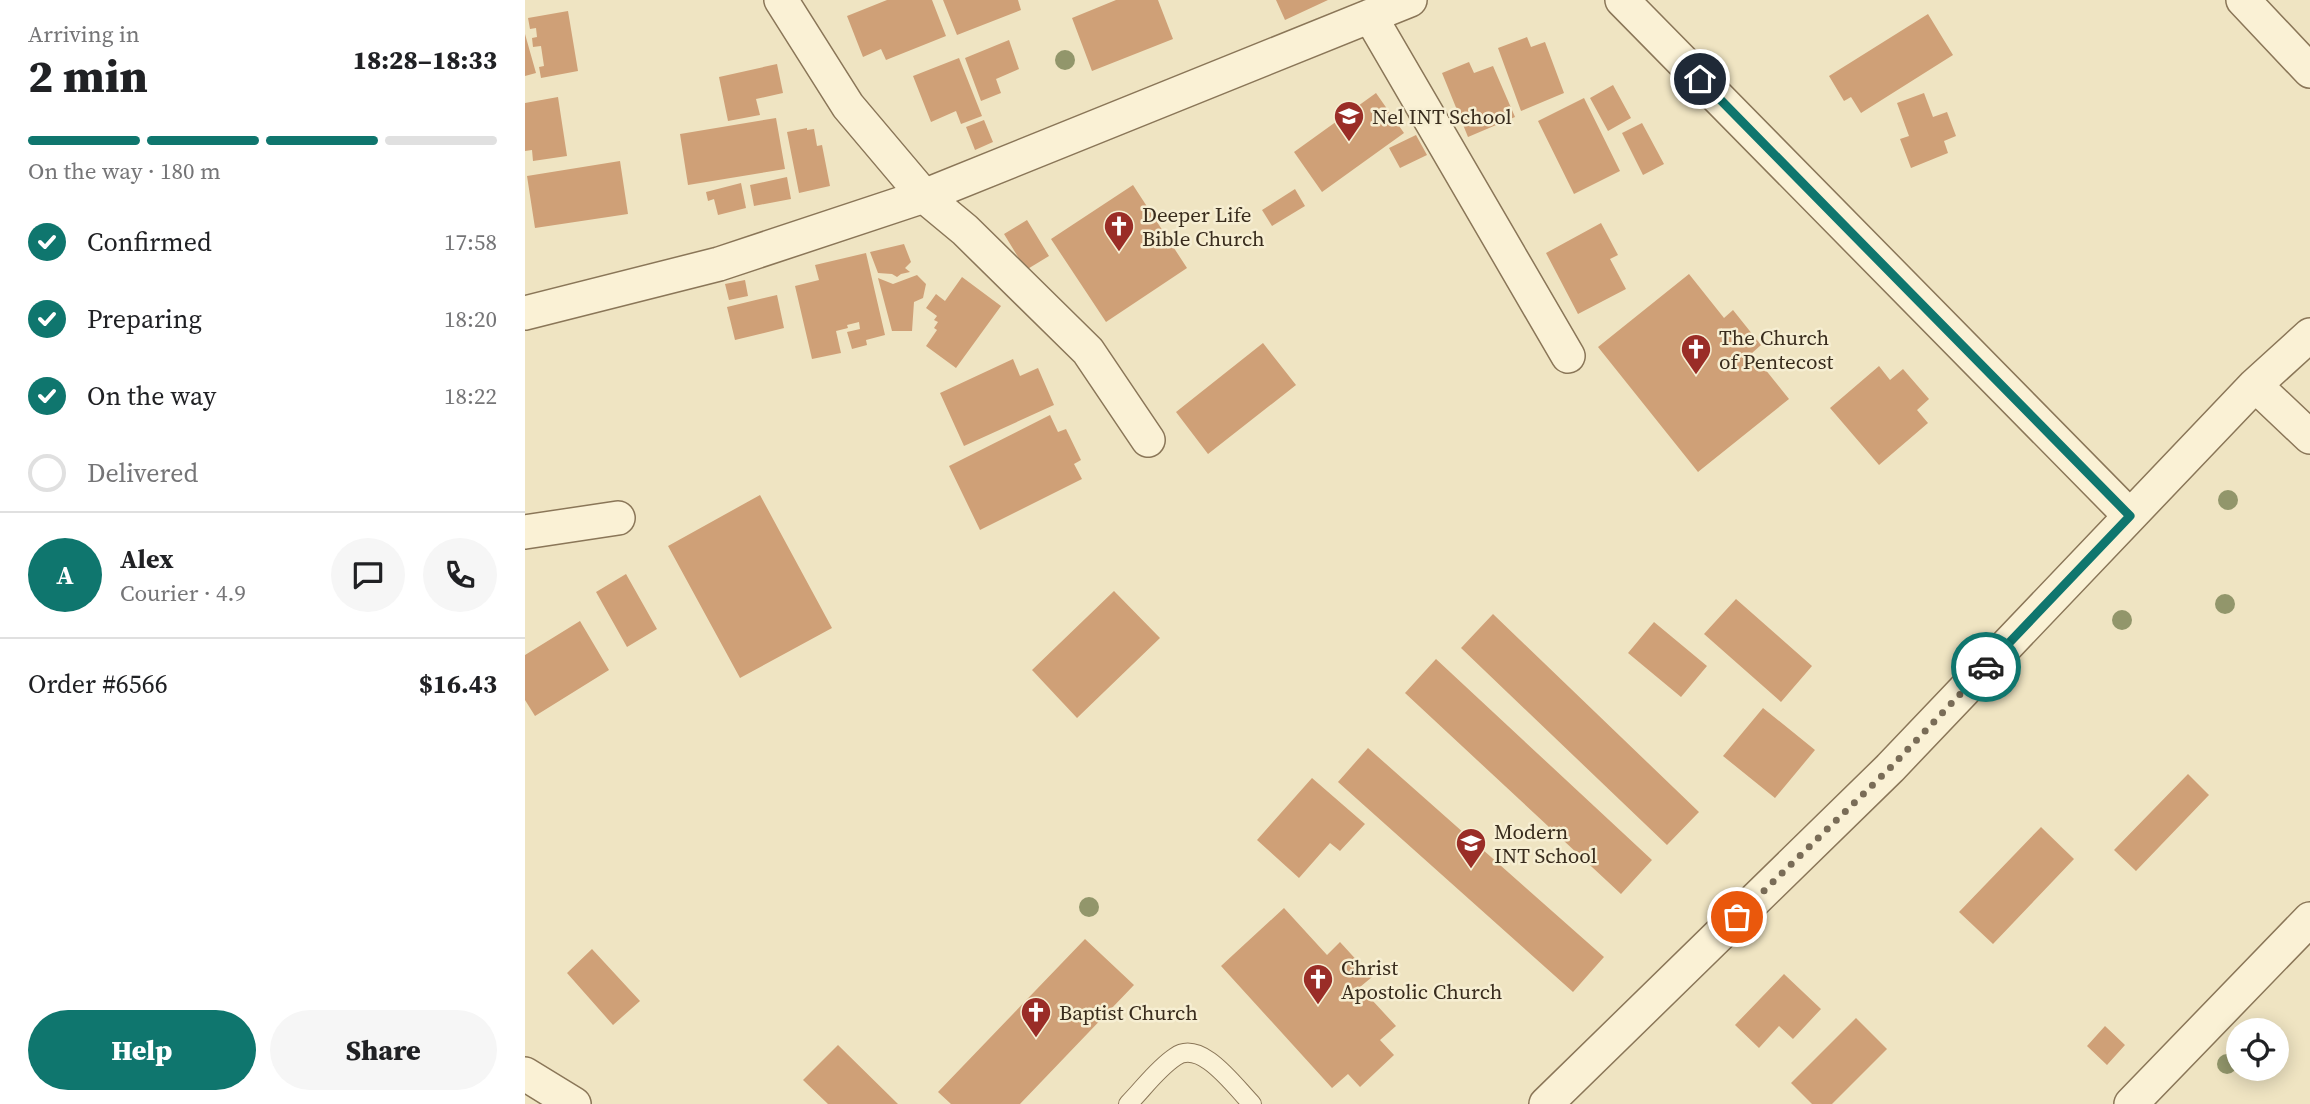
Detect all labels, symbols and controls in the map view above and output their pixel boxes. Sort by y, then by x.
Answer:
text: Arriving in [28,18,140,50]
text: 18:28–18:33 [353,42,497,78]
text: 2 min [28,44,148,107]
pin [1670,49,1730,109]
icon: home [1681,60,1719,98]
school or university icon: Nel INT School [1332,99,1366,143]
place label: Nel INT School [1372,102,1512,131]
text: On the way · 180 m [28,155,221,187]
place label: Deeper Life Bible Church [1142,200,1265,253]
church icon: Deeper Life Bible Church [1102,209,1136,253]
icon: check [28,223,66,261]
text: Confirmed [87,224,212,260]
text: 17:58 [444,226,497,258]
icon: check [28,300,66,338]
text: Preparing [87,301,202,337]
text: 18:20 [444,303,497,335]
place label: The Church of Pentecost [1719,323,1834,376]
church icon: The Church of Pentecost [1679,332,1713,376]
icon: check [28,377,66,415]
text: On the way [87,378,216,414]
text: 18:22 [444,380,497,412]
text: Delivered [87,455,198,491]
button: chat [331,538,405,612]
button: phone [423,538,497,612]
text: Alex [120,541,174,577]
text: A [56,557,74,593]
text: Courier · 4.9 [120,577,246,609]
courier [1951,632,2021,702]
icon: car [1967,648,2005,686]
text: Order #6566 [28,666,168,702]
text: $16.43 [419,666,497,702]
place label: Modern INT School [1494,817,1597,870]
school or university icon: Modern INT School [1454,826,1488,870]
pin [1707,887,1767,947]
icon: bag [1718,898,1756,936]
place label: Christ Apostolic Church [1341,953,1502,1006]
church icon: Christ Apostolic Church [1301,962,1335,1006]
church icon: Baptist Church [1019,995,1053,1039]
place label: Baptist Church [1059,998,1198,1027]
button: Help [28,1010,256,1090]
button: Share [270,1010,497,1090]
map controls [2226,1018,2289,1081]
button: locate [2226,1018,2289,1081]

